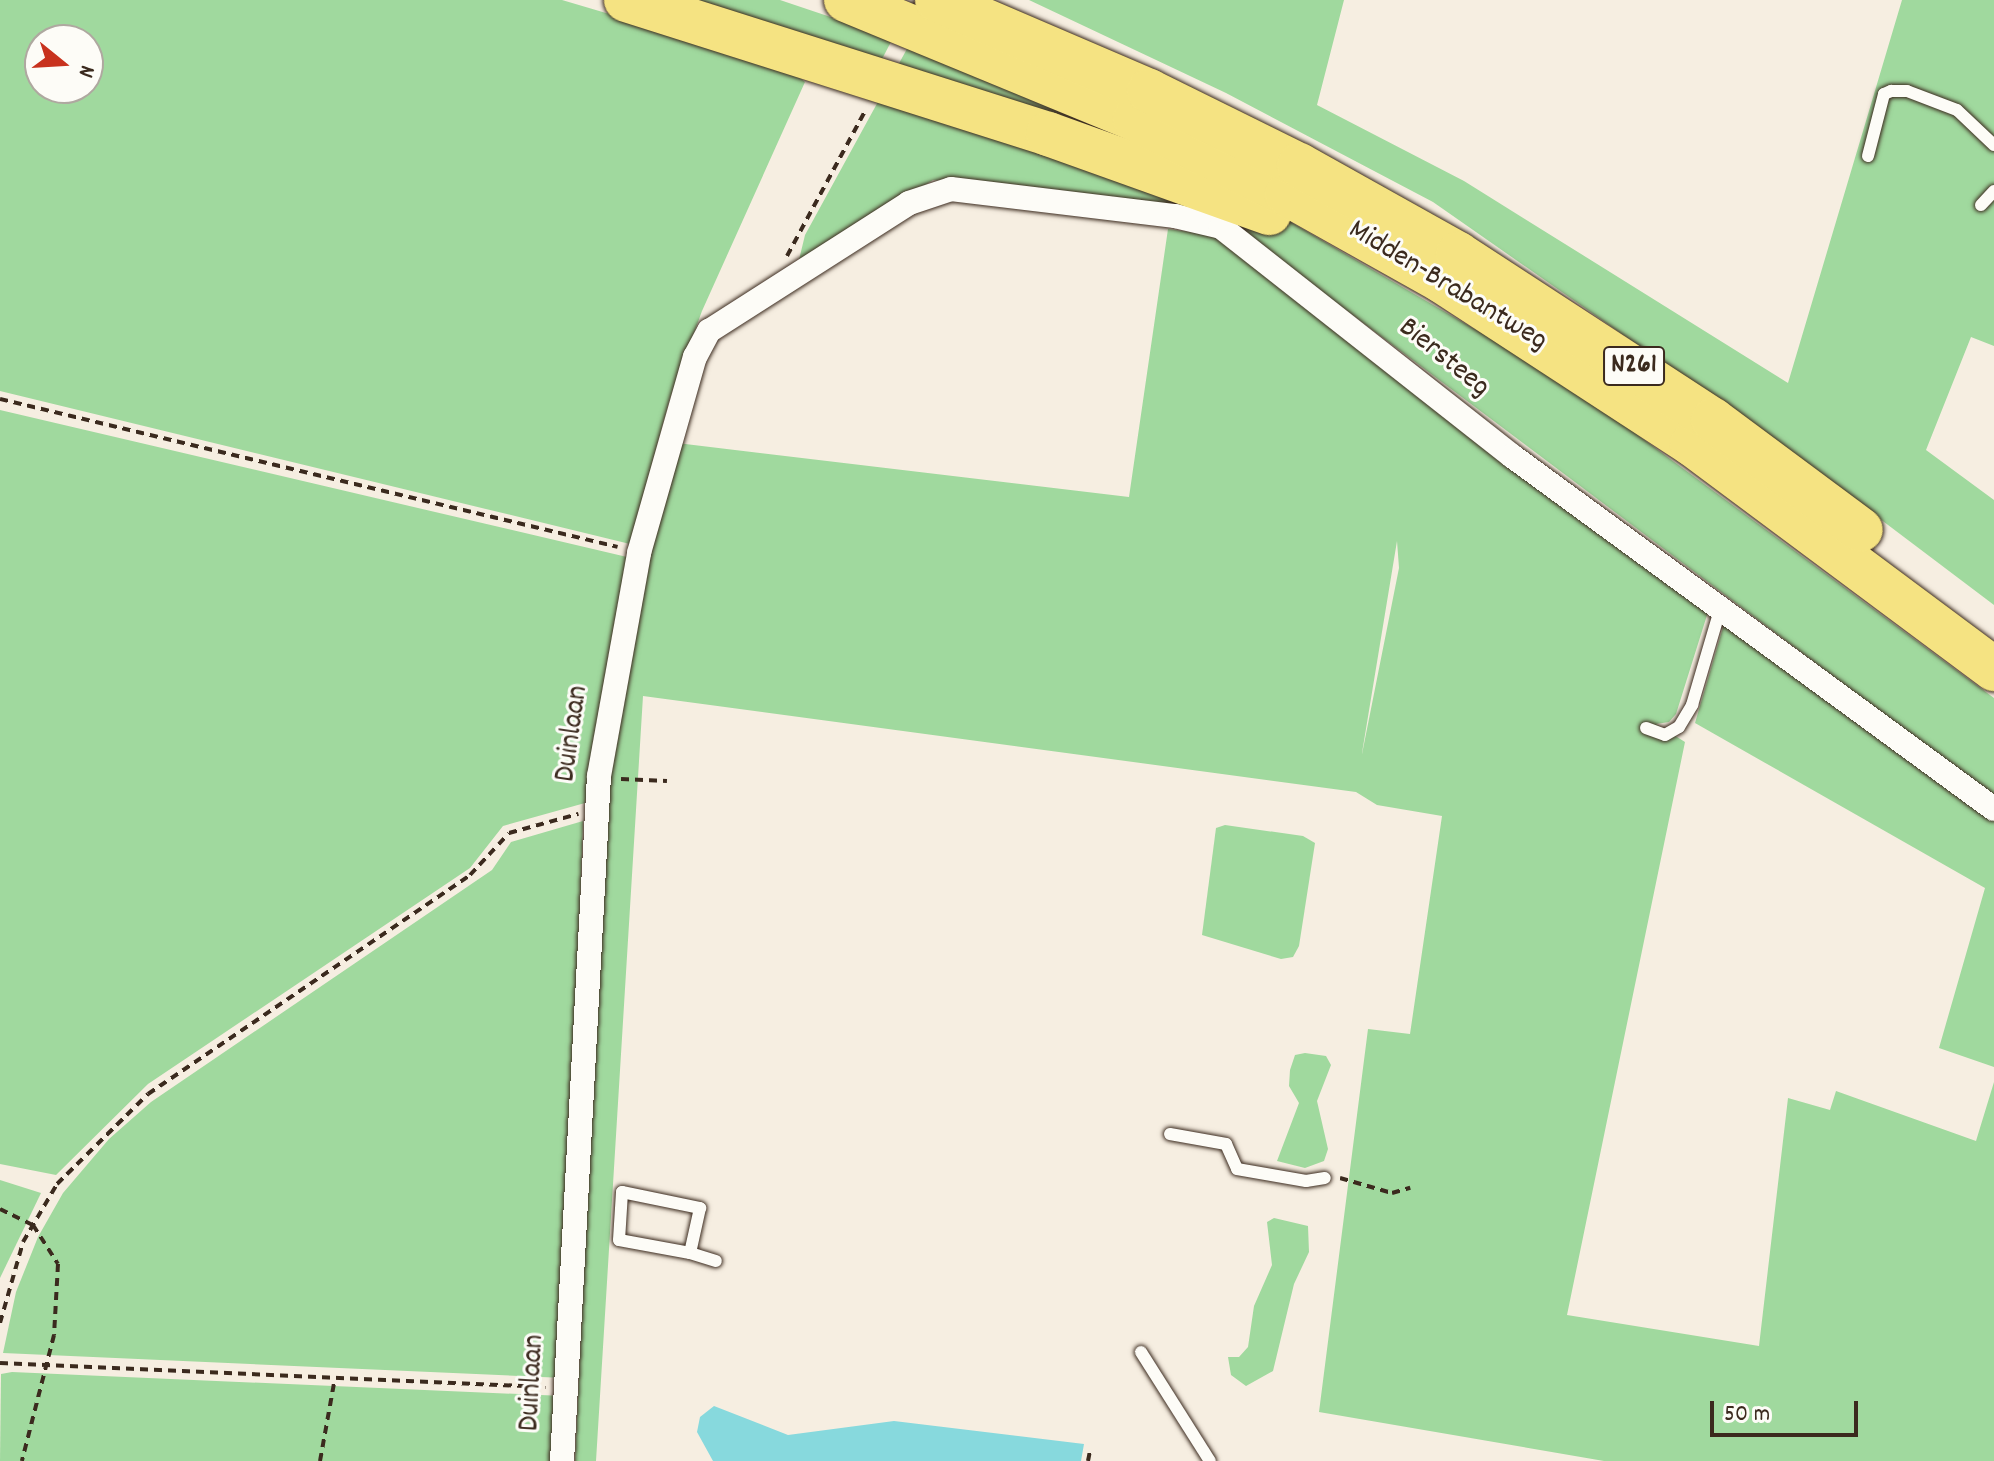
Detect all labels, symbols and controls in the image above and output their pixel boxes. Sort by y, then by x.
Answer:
north arrow [24,24,104,104]
text: N [69,61,102,81]
street label: Midden-Brabantweg [1341,213,1553,361]
street label: Biersteeg [1390,311,1496,407]
road number: N261 [1602,342,1666,390]
street label: Duinlaan [549,684,599,784]
street label: Duinlaan [513,1334,555,1432]
scale bar [1714,1385,1862,1435]
text: 50 m [1724,1398,1770,1432]

